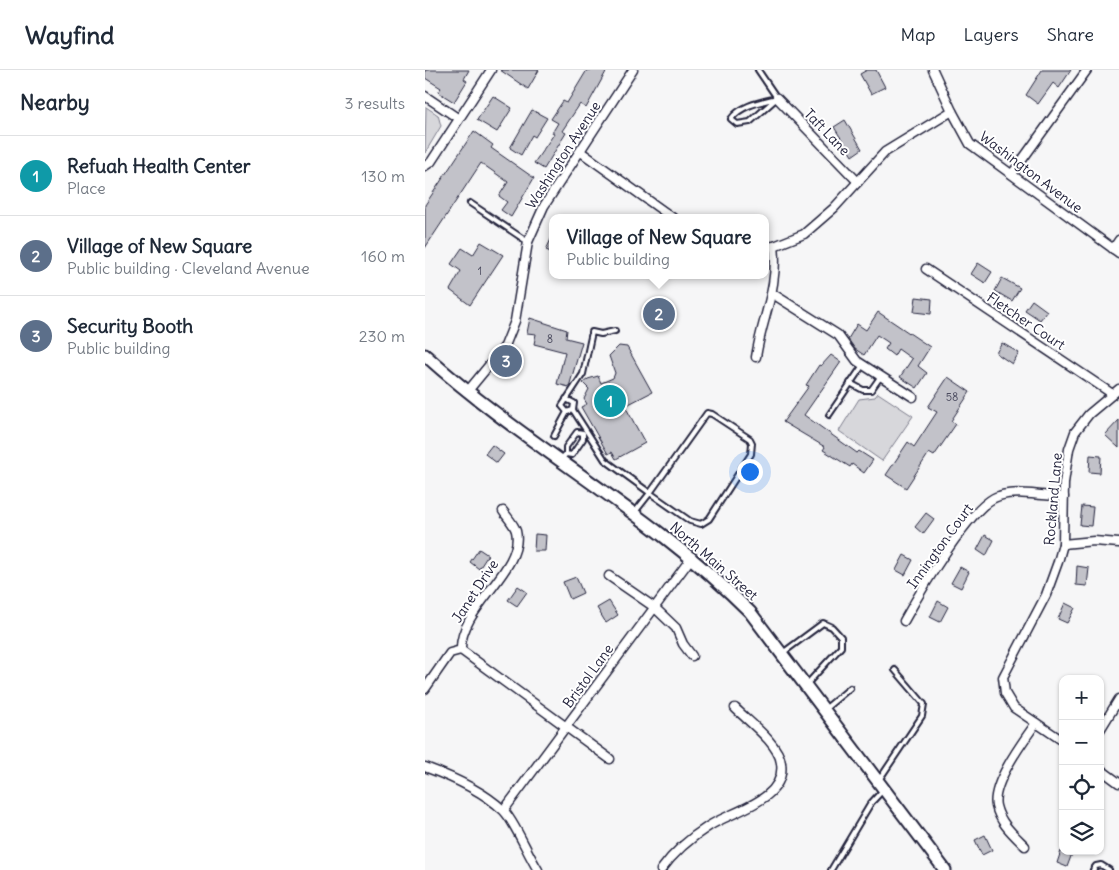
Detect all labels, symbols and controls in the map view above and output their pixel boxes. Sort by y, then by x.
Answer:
text: Wayfind [25,20,114,50]
text: Map [900,23,935,46]
text: Layers [963,23,1019,46]
text: Share [1047,23,1094,46]
text: Nearby [20,89,90,116]
text: 3 results [345,93,405,113]
street label: Washington Avenue [521,98,605,212]
street label: Taft Lane [800,105,854,159]
street label: Washington Avenue [976,127,1086,217]
text: Refuah Health Center [67,154,251,178]
text: 1 [33,166,39,186]
text: 130 m [361,166,405,186]
text: Place [67,178,106,198]
popup [549,214,769,279]
text: Village of New Square [566,225,752,249]
text: Village of New Square [67,234,252,258]
text: 2 [32,246,40,266]
text: 160 m [361,246,405,266]
text: Public building [566,249,670,269]
text: Public building · Cleveland Avenue [67,258,310,278]
house number: 1 [478,264,482,278]
street label: Fletcher Court [983,288,1069,354]
pin: 2 [643,295,675,333]
text: Security Booth [67,314,193,338]
text: 3 [31,326,41,346]
text: 230 m [359,326,405,346]
house number: 8 [547,332,553,346]
text: Public building [67,338,170,358]
pin: 3 [490,342,522,380]
pin: 1 [594,382,626,420]
house number: 58 [946,390,958,404]
street label: Rockland Lane [1040,452,1066,546]
your location [737,459,763,485]
street label: Innington Court [903,500,977,592]
street label: North Main Street [666,518,762,604]
street label: Janet Drive [448,556,502,626]
street label: Bristol Lane [559,641,617,711]
map controls [1059,675,1104,855]
button: + [1059,675,1104,720]
button: − [1059,720,1104,765]
button: locate [1059,765,1104,810]
button: layers [1059,810,1104,855]

